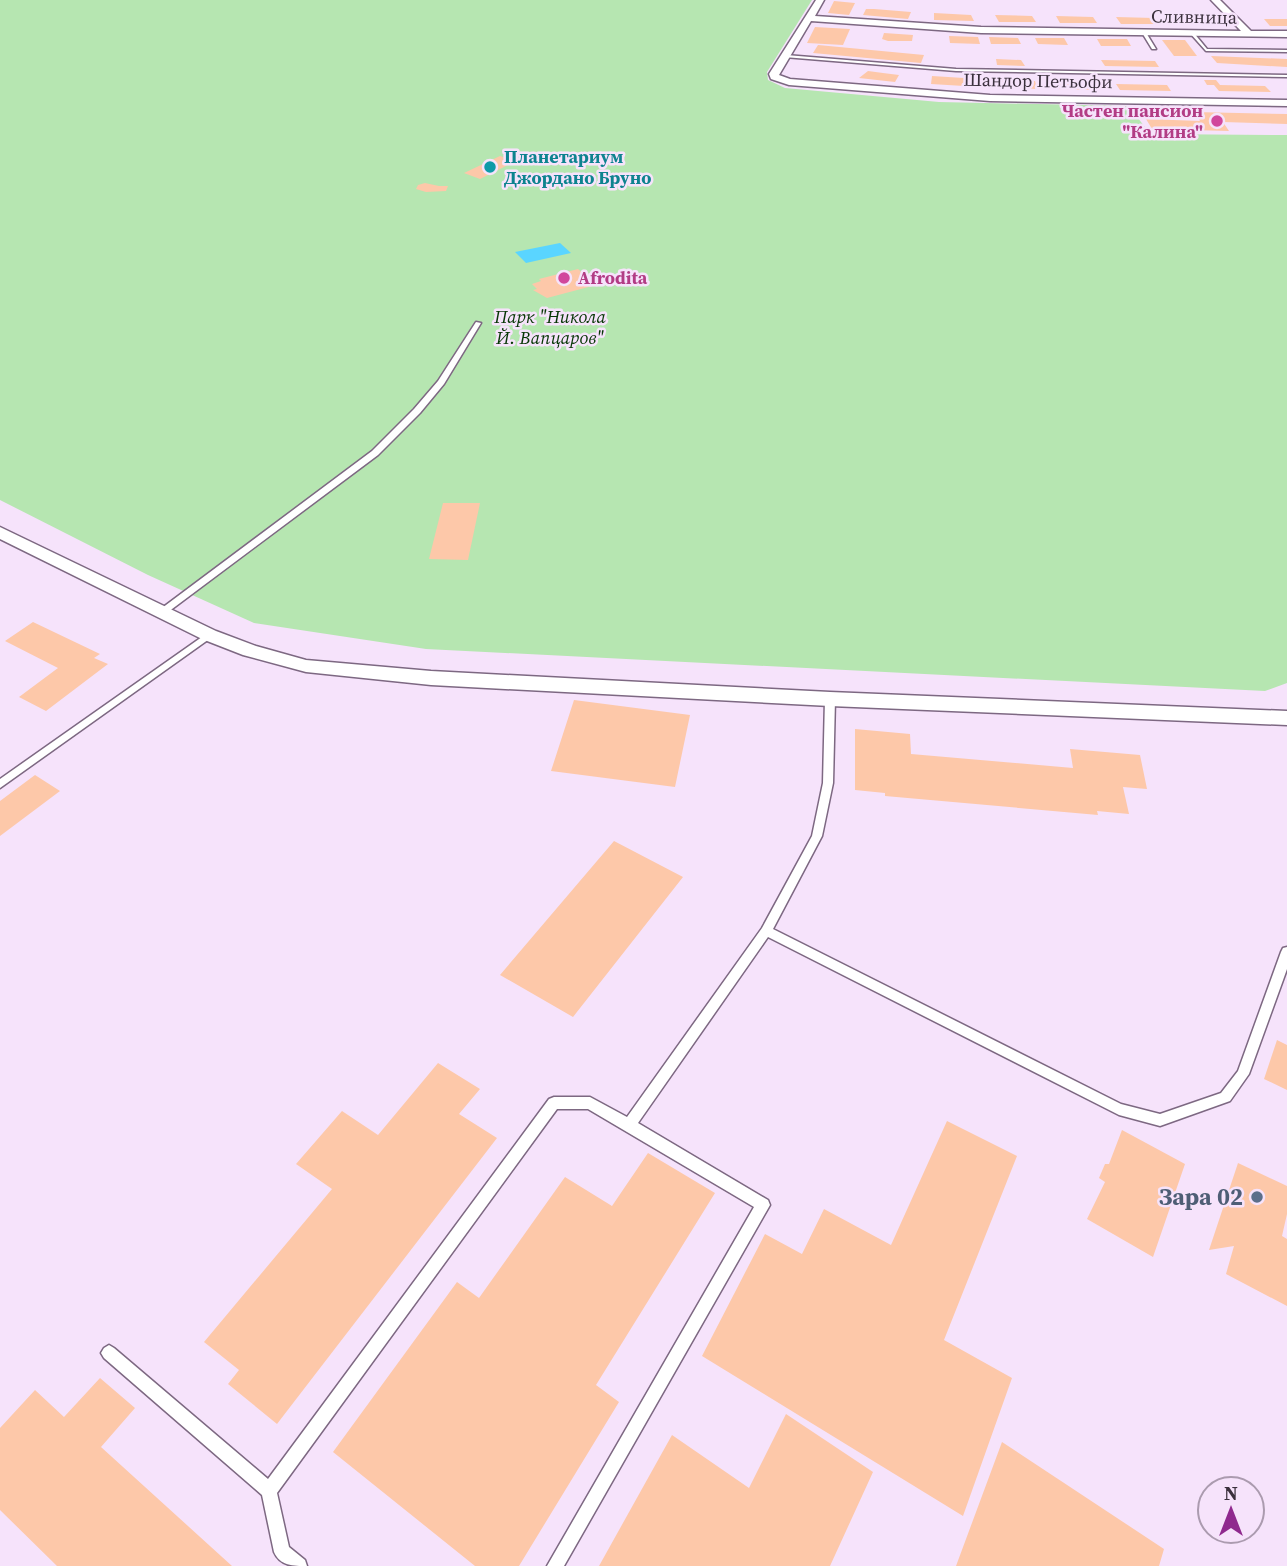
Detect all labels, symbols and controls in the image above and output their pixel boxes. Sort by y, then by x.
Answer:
street label: Сливница [1151,3,1238,30]
street label: Шандор Петьофи [963,67,1113,94]
place label: Частен пансион "Калина" [1062,98,1203,144]
marker: Частен пансион "Калина" [1209,113,1225,129]
place label: Планетариум Джордано Бруно [504,144,651,190]
marker: Планетариум Джордано Бруно [482,159,498,175]
place label: Afrodita [578,265,648,290]
marker: Afrodita [556,270,572,286]
park label: Парк "Никола Й. Вапцаров" [493,304,606,350]
place label: Зара 02 [1159,1180,1243,1213]
marker: Зара 02 [1249,1189,1265,1205]
north arrow [1196,1475,1266,1545]
text: N [1224,1480,1238,1506]

